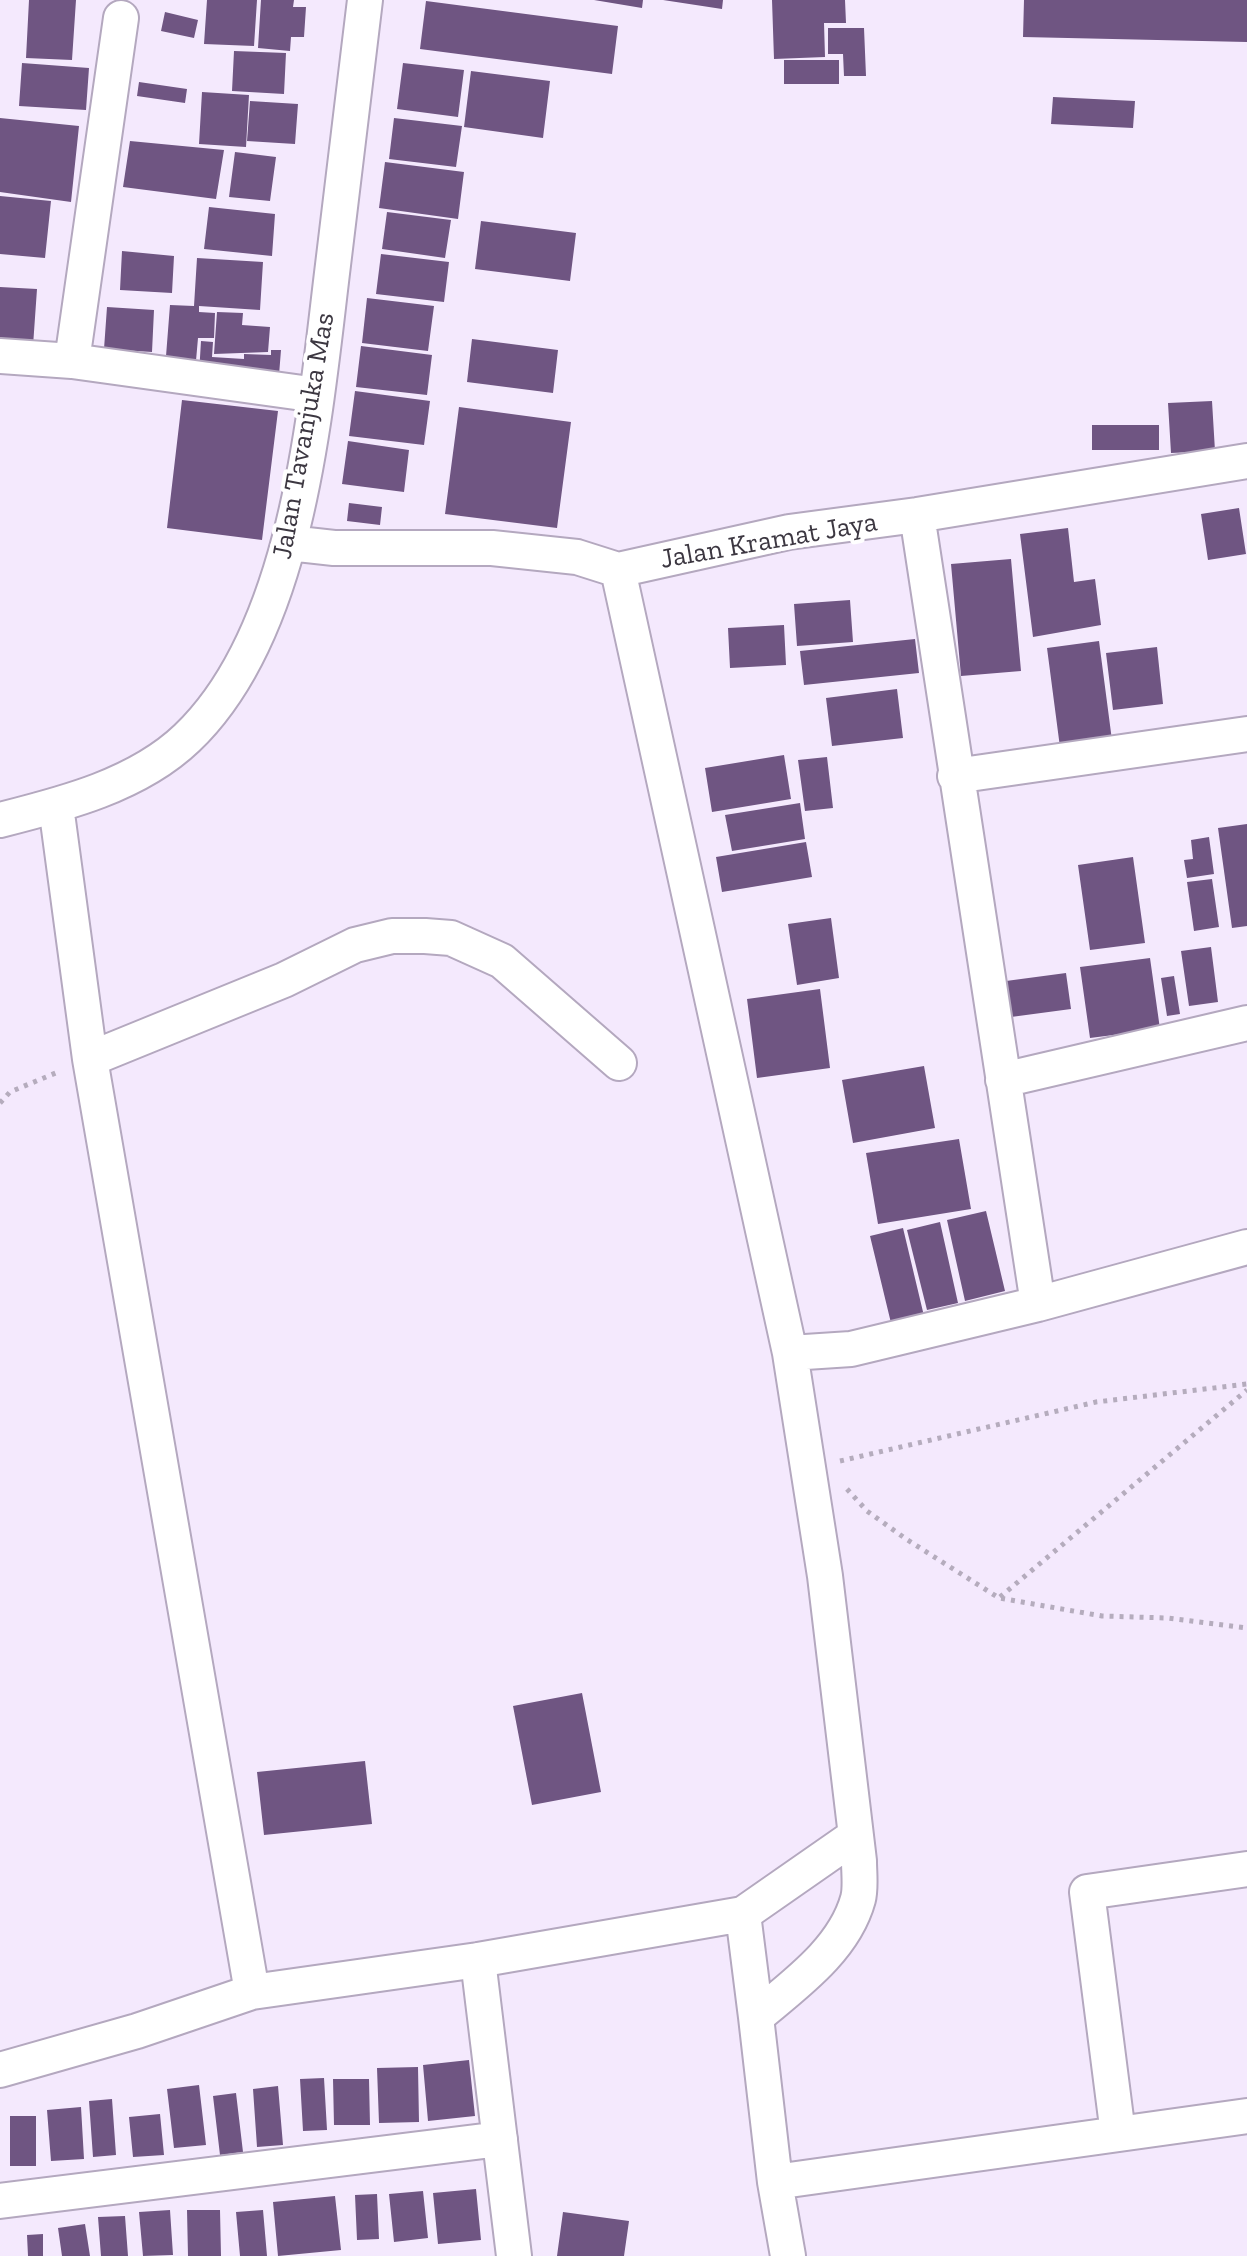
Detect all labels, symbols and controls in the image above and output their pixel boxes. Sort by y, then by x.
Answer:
street label: Jalan Tavanjuka Mas [266,310,342,562]
street label: Jalan Kramat Jaya [658,505,880,577]

